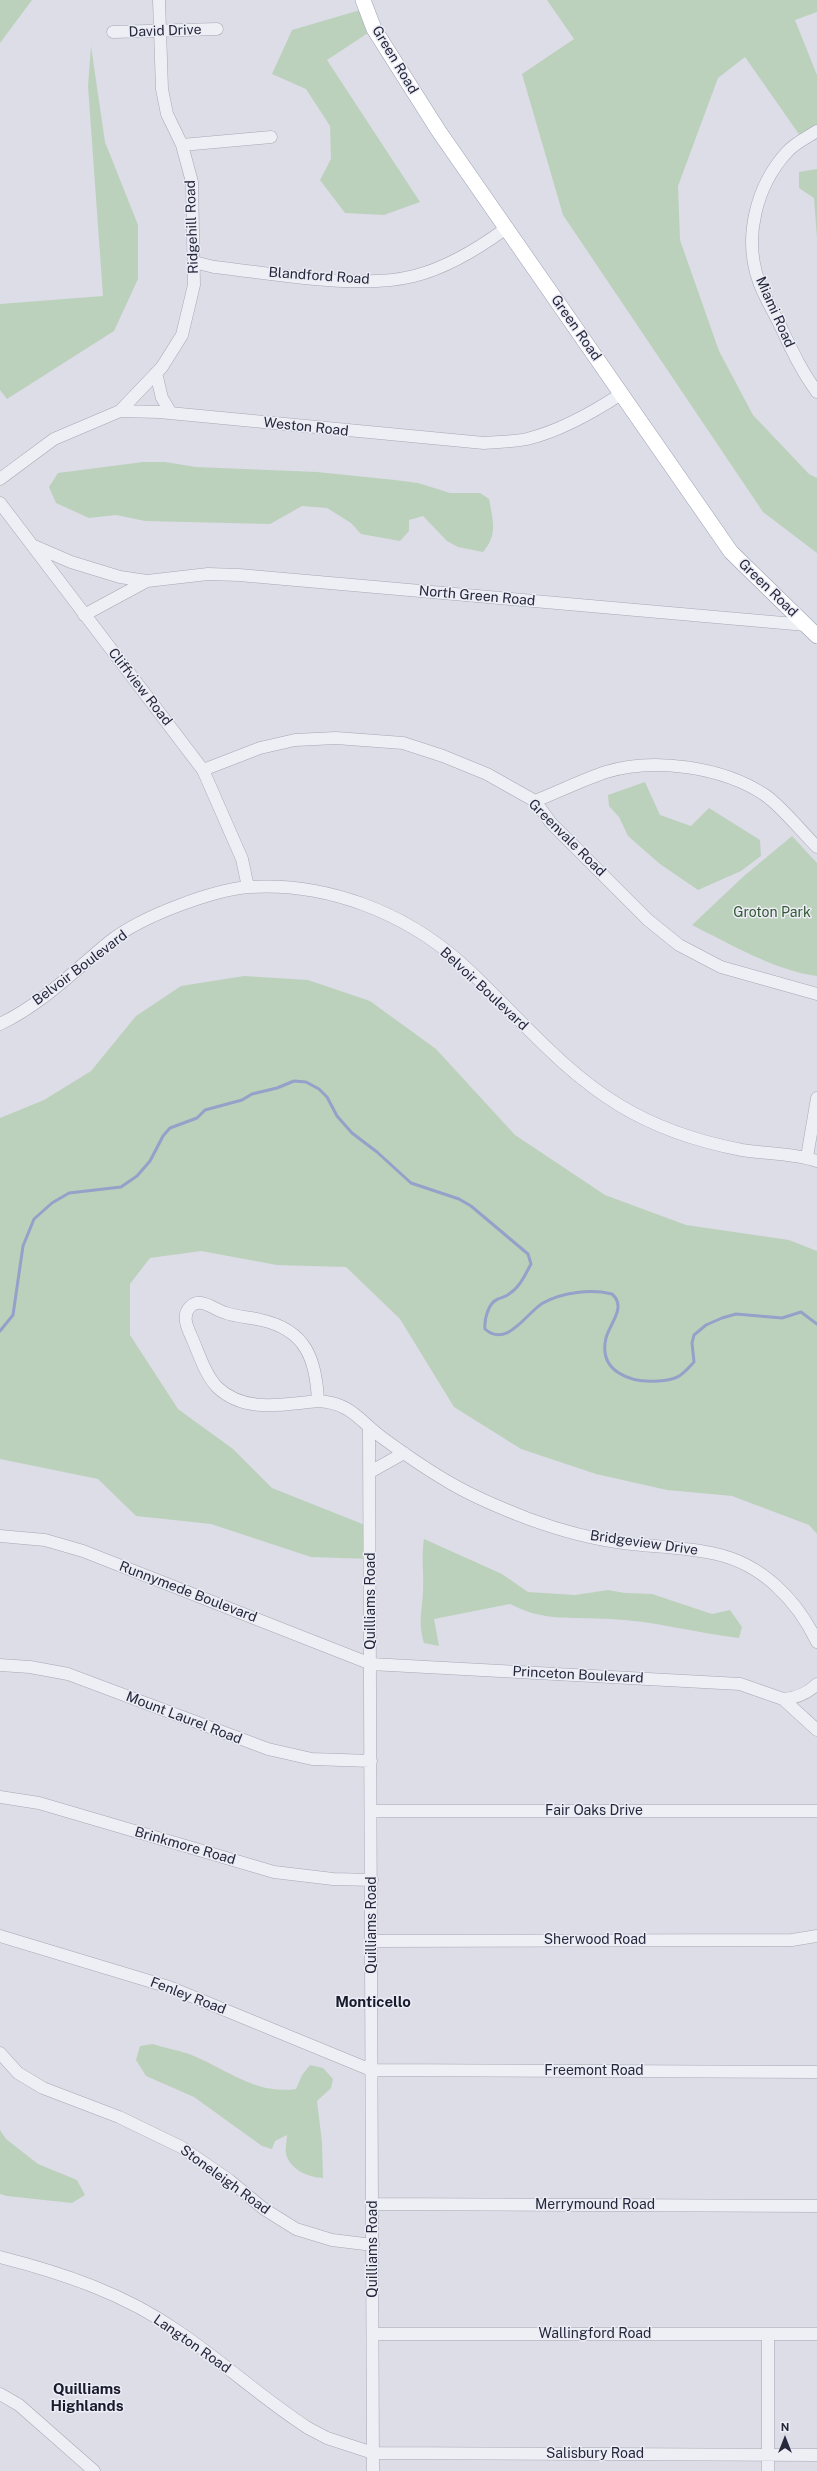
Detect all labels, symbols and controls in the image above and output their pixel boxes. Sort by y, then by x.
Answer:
street label: David Drive [128,21,202,41]
street label: Green Road [368,23,422,97]
street label: Ridgehill Road [182,180,202,274]
street label: Blandford Road [268,264,370,288]
street label: Miami Road [752,274,798,350]
street label: Green Road [547,292,605,364]
street label: Weston Road [263,414,349,440]
street label: Green Road [735,556,801,620]
street label: North Green Road [418,583,536,609]
street label: Cliffview Road [104,645,176,729]
street label: Greenvale Road [525,796,609,880]
park label: Groton Park [733,905,811,921]
street label: Belvoir Boulevard [29,927,131,1009]
street label: Belvoir Boulevard [437,944,531,1034]
street label: Bridgeview Drive [589,1527,699,1559]
street label: Quilliams Road [363,1552,379,1650]
street label: Runnymede Boulevard [117,1558,259,1626]
street label: Princeton Boulevard [512,1663,644,1687]
street label: Mount Laurel Road [124,1688,244,1748]
street label: Fair Oaks Drive [545,1803,643,1819]
street label: Brinkmore Road [133,1824,237,1868]
street label: Quilliams Road [364,1876,380,1974]
street label: Sherwood Road [544,1932,646,1948]
street label: Fenley Road [148,1974,228,2018]
district label: Monticello [335,1993,411,2011]
street label: Freemont Road [544,2063,644,2079]
street label: Stoneleigh Road [177,2142,273,2218]
street label: Merrymound Road [535,2197,655,2213]
street label: Quilliams Road [365,2200,381,2298]
street label: Langton Road [150,2311,234,2377]
street label: Wallingford Road [539,2326,651,2342]
district label: Quilliams Highlands [50,2380,124,2415]
north arrow [765,2419,805,2459]
text: N [781,2421,789,2433]
street label: Salisbury Road [546,2446,644,2462]

